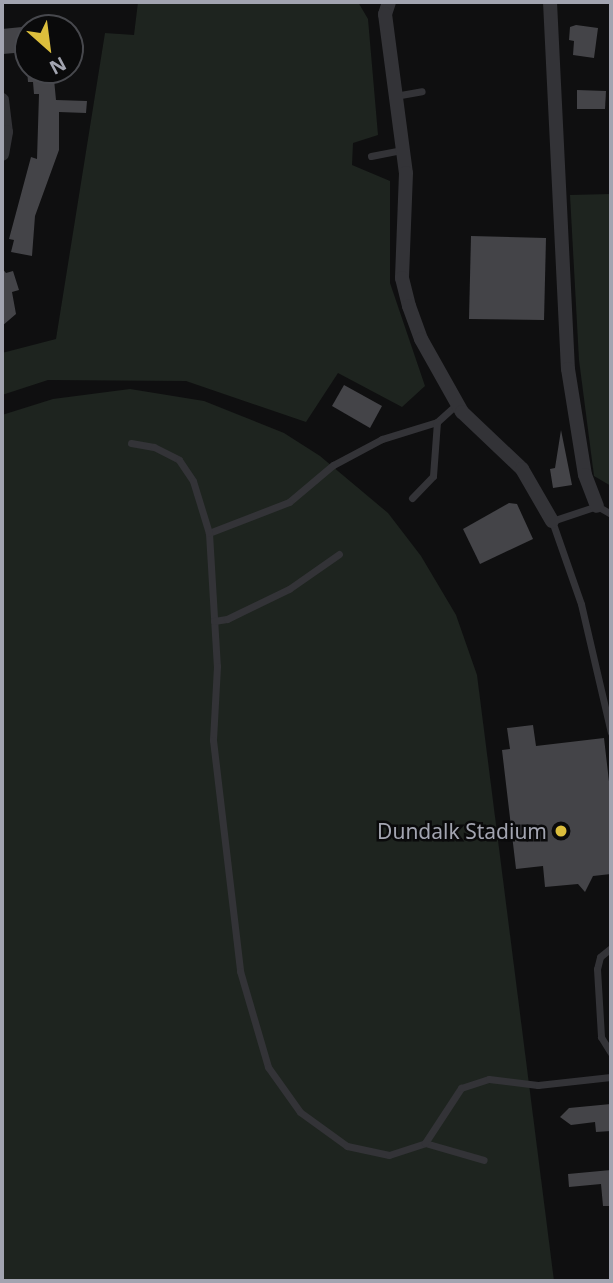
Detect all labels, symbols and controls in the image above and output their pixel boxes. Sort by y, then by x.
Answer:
north arrow [14,14,84,84]
text: N [45,51,71,81]
place label: Dundalk Stadium [377,818,547,844]
marker: Dundalk Stadium [553,823,569,839]

